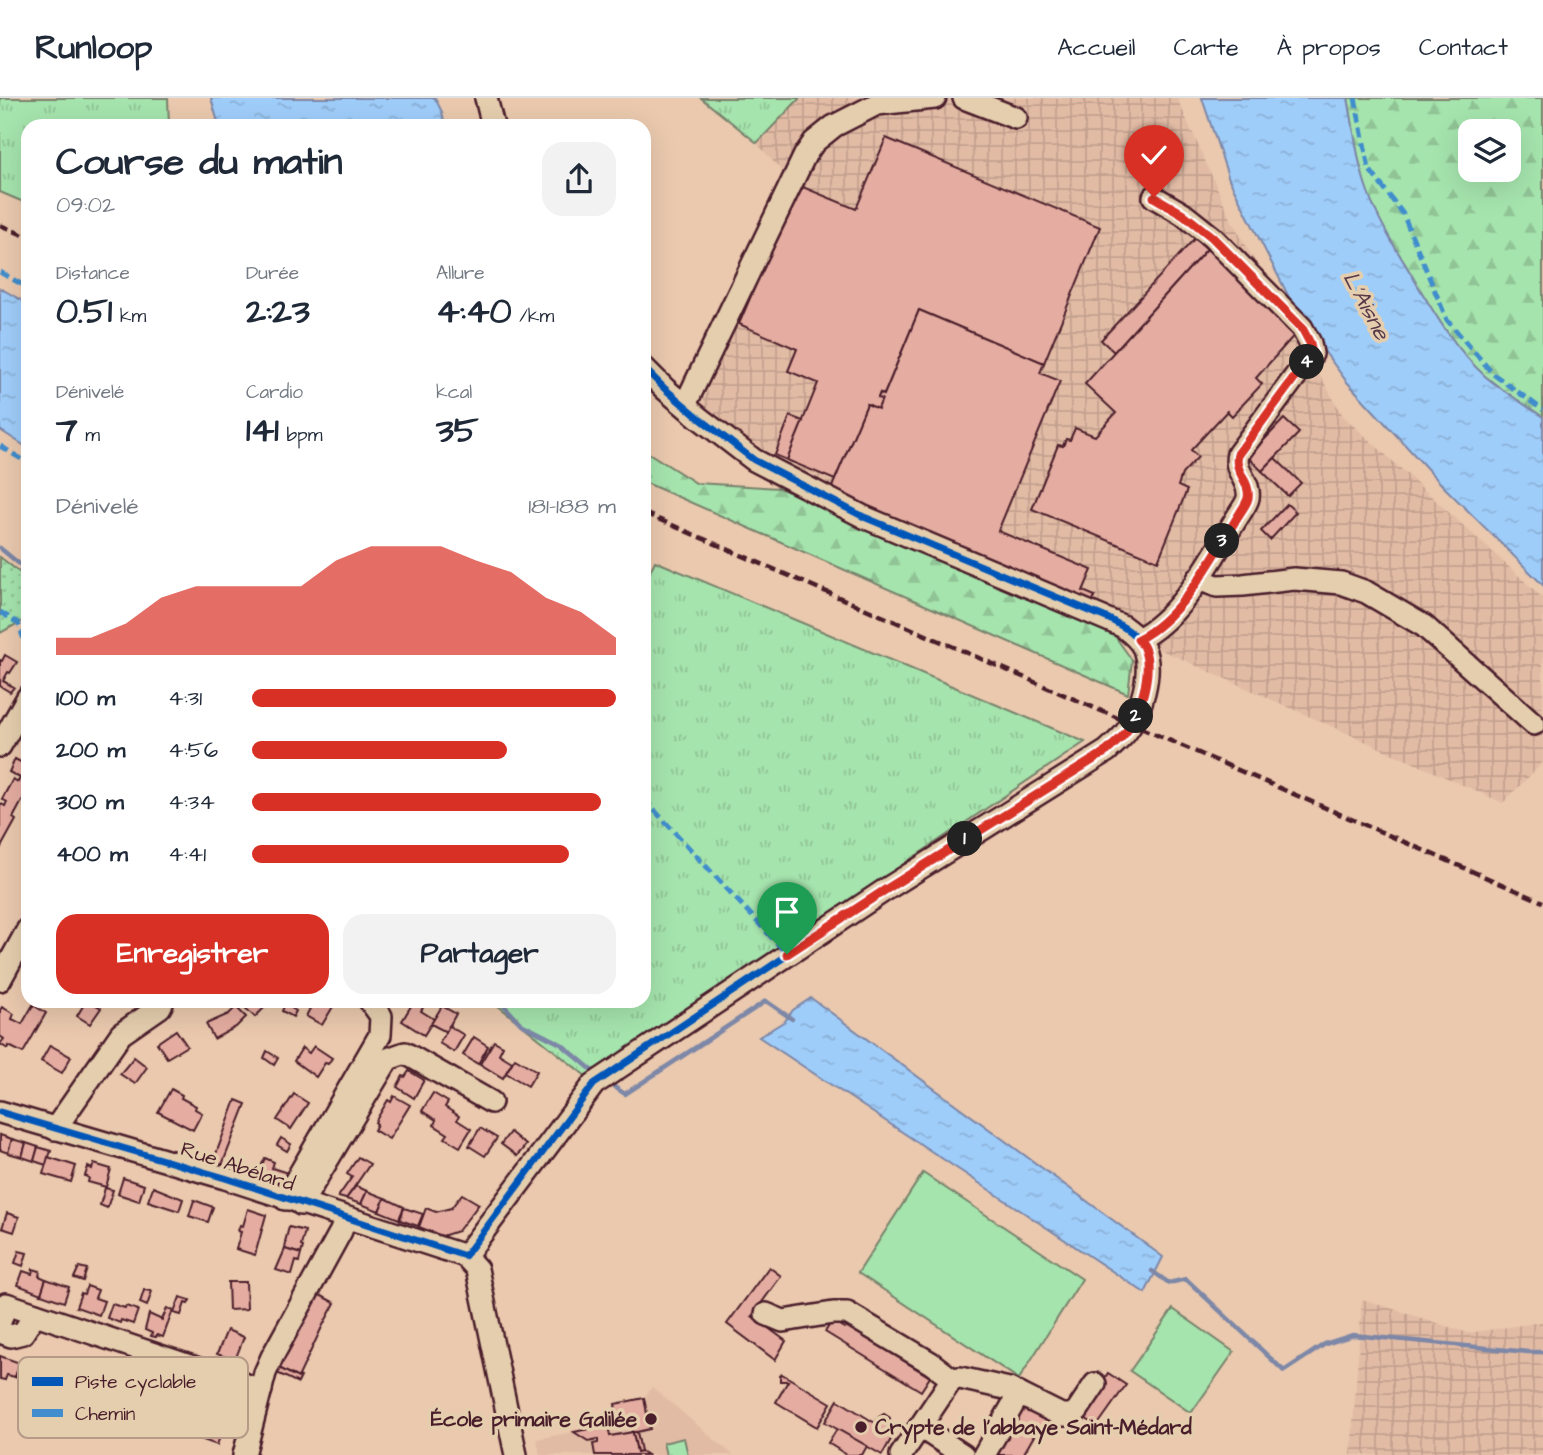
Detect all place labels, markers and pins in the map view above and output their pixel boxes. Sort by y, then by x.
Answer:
pin [1124,125,1184,197]
pin: 4 [1290,344,1324,380]
pin: 3 [1204,524,1240,558]
pin: 2 [1118,698,1154,734]
pin: 1 [948,822,982,856]
pin [757,882,817,954]
place label: École primaire Galilée [431,1405,638,1435]
marker: École primaire Galilée [643,1411,659,1427]
place label: Crypte de l'abbaye Saint-Médard [875,1413,1192,1445]
marker: Crypte de l'abbaye Saint-Médard [853,1419,869,1435]

